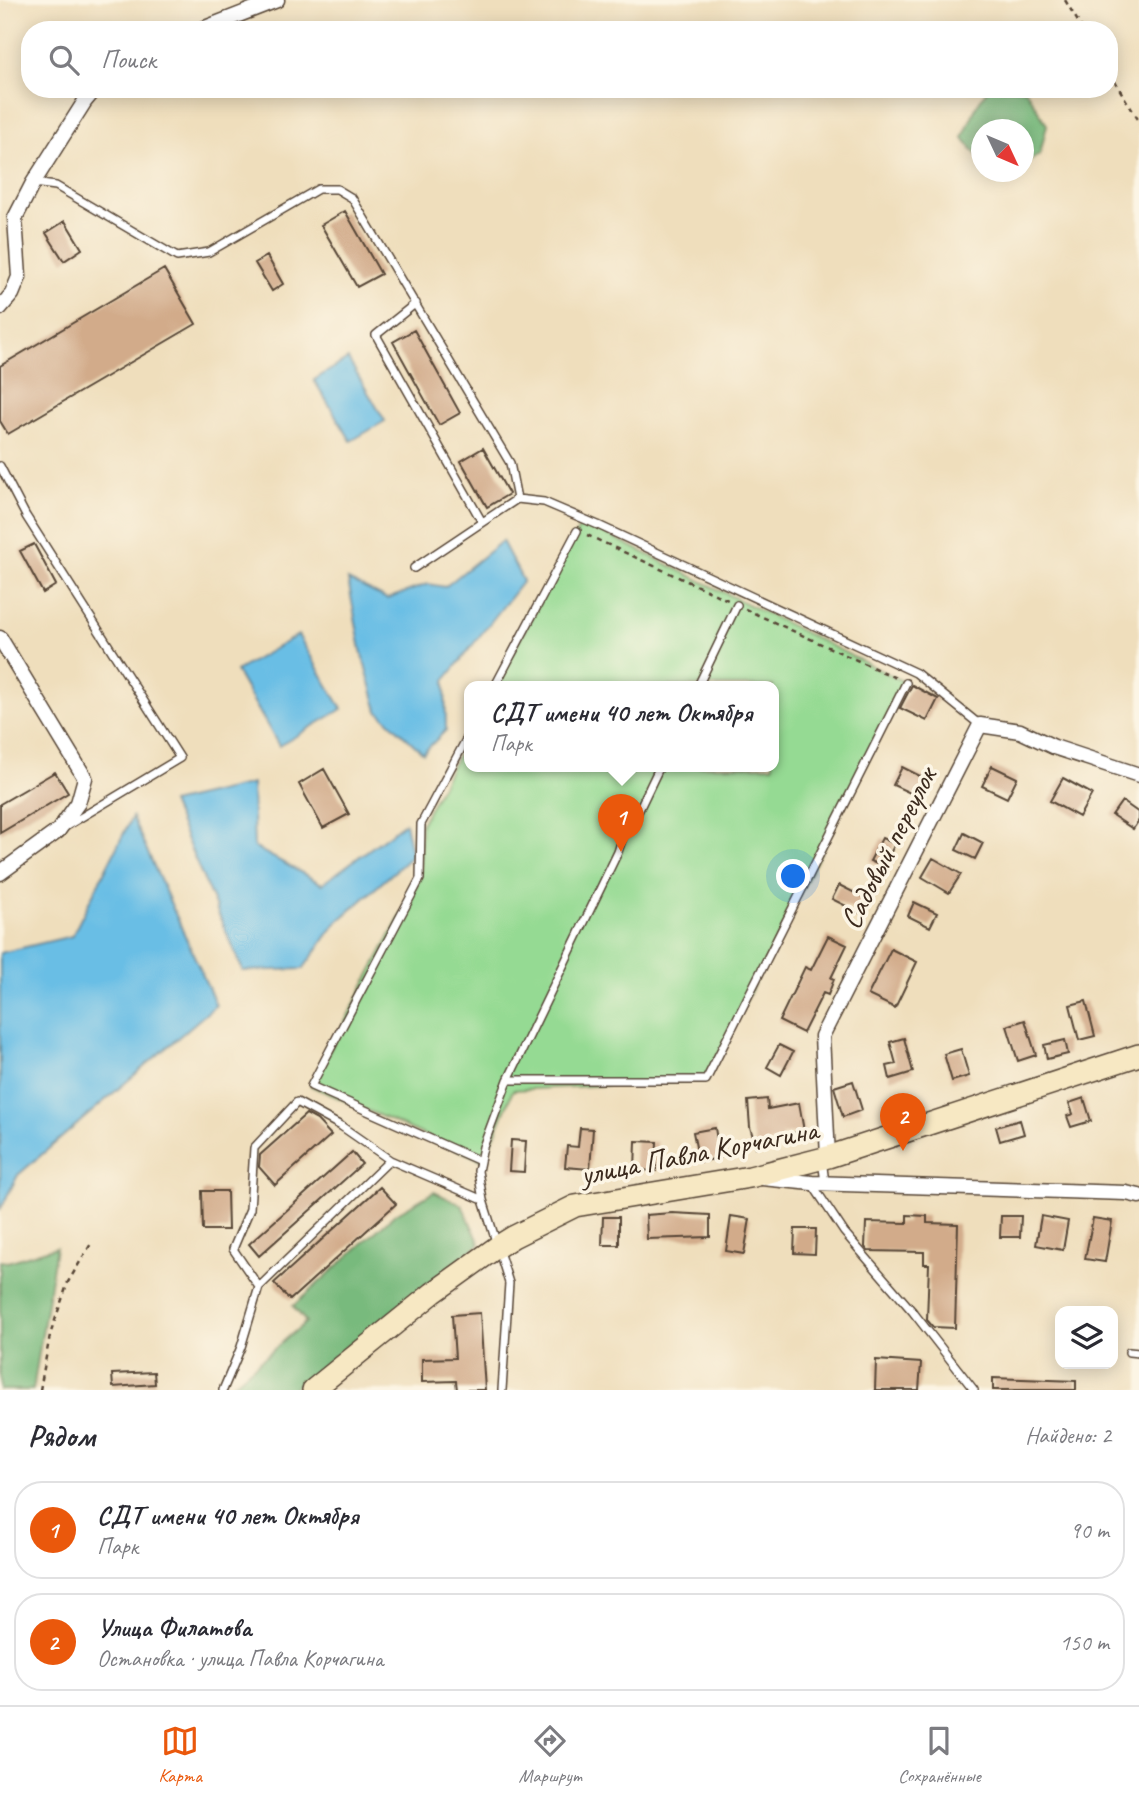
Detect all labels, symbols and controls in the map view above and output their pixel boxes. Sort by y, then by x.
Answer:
search box [21,21,1118,98]
icon: search [45,41,83,79]
text: Поиск [101,43,156,76]
north arrow [971,119,1034,182]
popup [464,681,779,772]
text: СДТ имени 40 лет Октября [491,696,752,729]
text: Парк [491,729,532,758]
street label: Садовый переулок [831,758,946,935]
pin: 1 [598,794,644,852]
your location [776,859,810,893]
pin: 2 [880,1093,926,1151]
street label: улица Павла Корчагина [575,1110,823,1194]
map controls [1055,1306,1118,1369]
button: layers [1055,1306,1118,1369]
text: Рядом [28,1417,95,1455]
text: Найдено: 2 [1025,1421,1111,1450]
text: СДТ имени 40 лет Октября [97,1499,359,1532]
text: 1 [48,1516,58,1545]
text: 90 m [1070,1516,1109,1545]
text: Парк [97,1532,138,1561]
text: Улица Филатова [97,1611,251,1644]
text: 2 [48,1628,58,1657]
text: 150 m [1060,1628,1109,1657]
text: Остановка · улица Павла Корчагина [97,1644,383,1673]
tab: Карта [158,1722,202,1788]
tab: Маршрут [519,1722,581,1788]
tab: Сохранённые [898,1722,981,1788]

